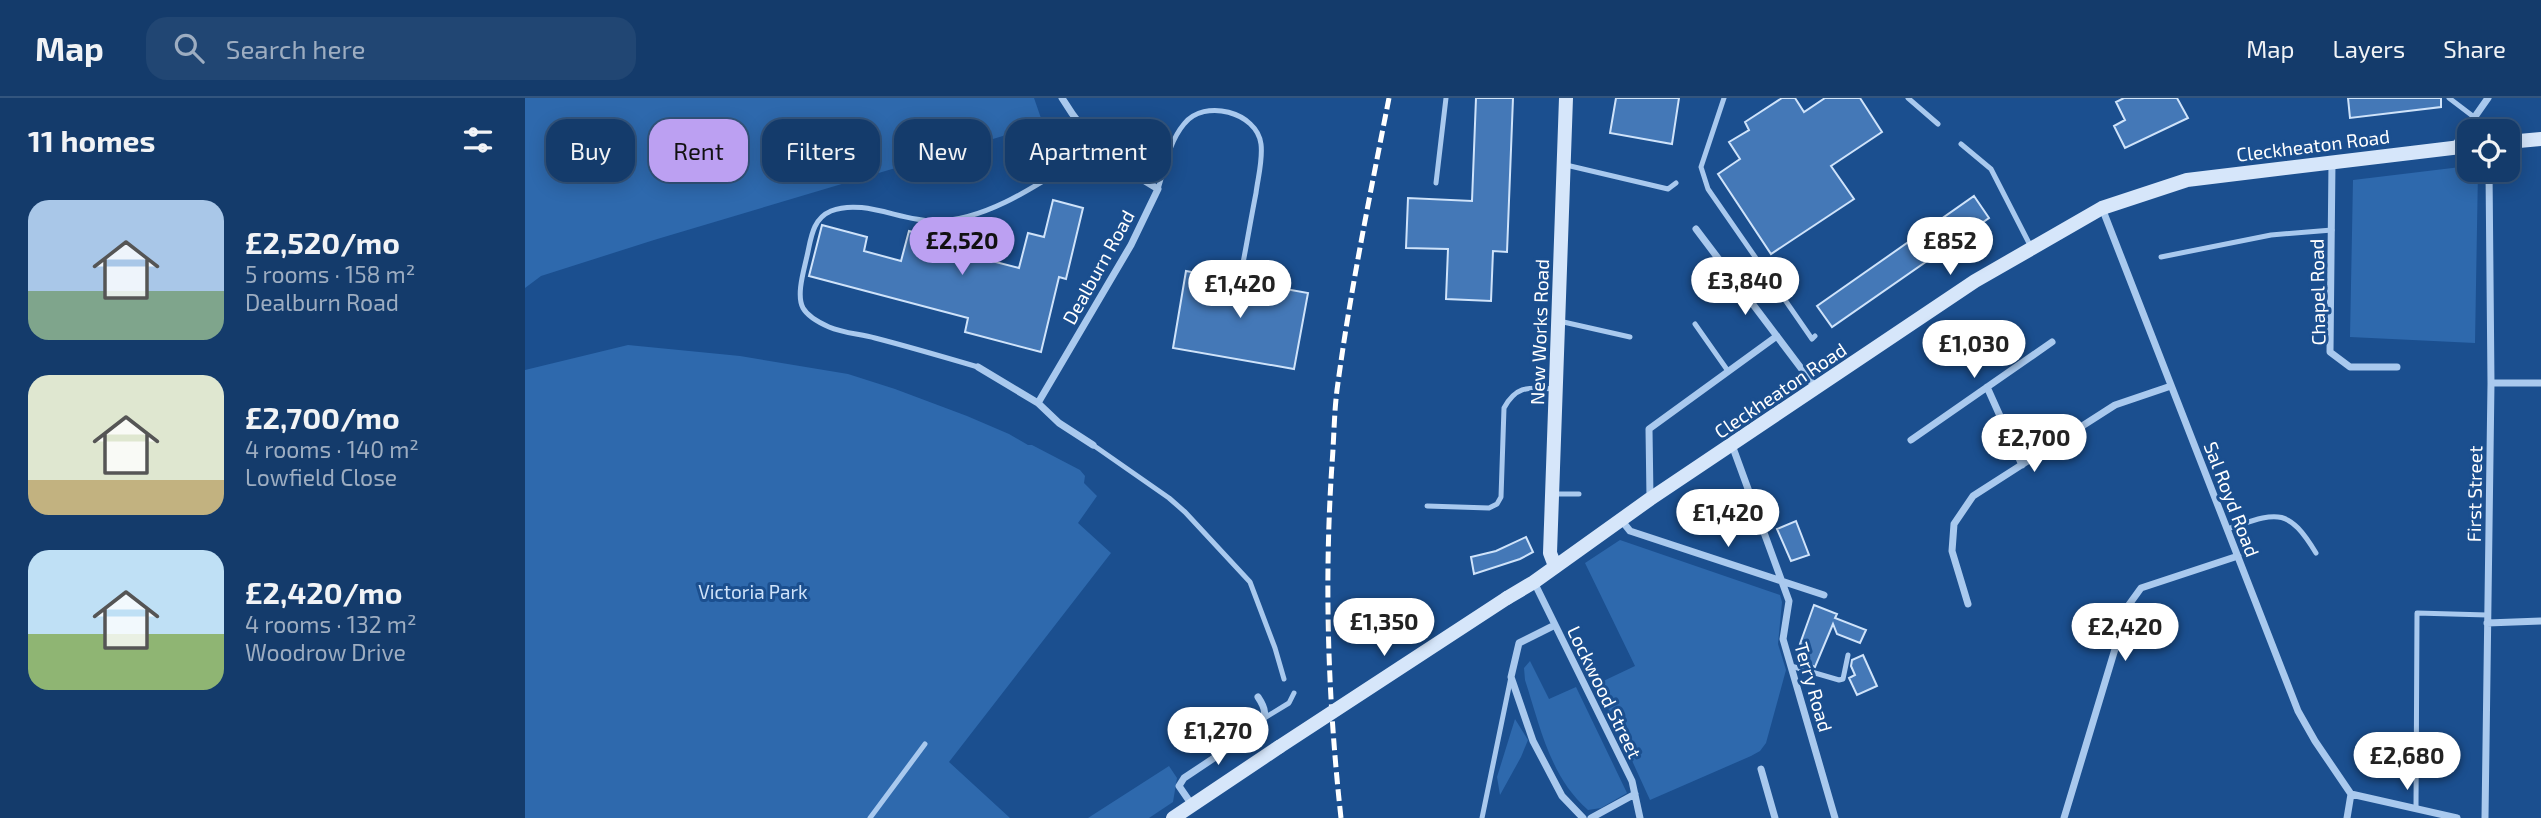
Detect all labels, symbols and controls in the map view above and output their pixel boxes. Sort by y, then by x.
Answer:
search box [146,17,636,80]
text: Map [35,28,104,68]
icon: search [170,29,208,67]
text: Search here [226,33,365,64]
text: Map [2246,34,2294,63]
text: Layers [2332,34,2405,63]
text: Share [2443,34,2506,63]
chip: Buy [546,119,635,182]
chip: Rent [649,119,748,182]
chip: Filters [762,119,880,182]
chip: New [894,119,991,182]
chip: Apartment [1005,119,1171,182]
map controls [2457,119,2520,182]
button: locate [2457,119,2520,182]
icon: filters [459,121,497,159]
text: 11 homes [28,122,155,158]
street label: Cleckheaton Road [2235,124,2391,166]
street label: Dealburn Road [1057,206,1139,328]
pin: £2,520 [905,218,1019,277]
pin: £852 [1909,218,1991,277]
text: £2,520/mo [245,224,400,260]
text: £2,520 [926,226,998,254]
text: £852 [1923,226,1977,254]
icon: home [84,228,168,312]
street label: Chapel Road [2305,238,2329,346]
pin: £3,840 [1688,258,1802,317]
street label: New Works Road [1525,259,1553,405]
text: 5 rooms · 158 m² [245,260,415,288]
pin: £1,420 [1183,260,1297,320]
text: £3,840 [1707,266,1783,294]
text: £1,420 [1204,269,1276,297]
text: Dealburn Road [245,288,399,316]
pin: £1,030 [1917,320,2031,380]
text: £1,030 [1938,329,2010,357]
street label: Cleckheaton Road [1710,337,1850,443]
text: £2,700/mo [245,399,400,435]
icon: home [84,403,168,487]
pin: £2,700 [1977,414,2091,474]
text: £2,700 [1998,423,2070,451]
text: 4 rooms · 140 m² [245,435,419,463]
street label: Sal Royd Road [2199,438,2265,560]
street label: First Street [2462,446,2486,542]
text: Lowfield Close [245,463,397,491]
pin: £1,420 [1671,490,1785,549]
text: £1,420 [1692,498,1764,526]
text: £2,420/mo [245,574,402,610]
icon: home [84,578,168,662]
park label: Victoria Park [698,580,808,603]
pin: £1,350 [1327,598,1441,658]
pin: £2,420 [2068,603,2182,663]
text: £1,350 [1349,607,1419,635]
text: 4 rooms · 132 m² [245,610,417,638]
text: £2,420 [2088,612,2162,640]
street label: Lockwood Street [1563,622,1647,762]
text: Woodrow Drive [245,638,406,666]
street label: Terry Road [1790,640,1838,734]
pin: £1,270 [1161,708,1275,767]
text: £1,270 [1184,716,1253,744]
pin: £2,680 [2350,732,2464,792]
text: £2,680 [2370,741,2444,769]

